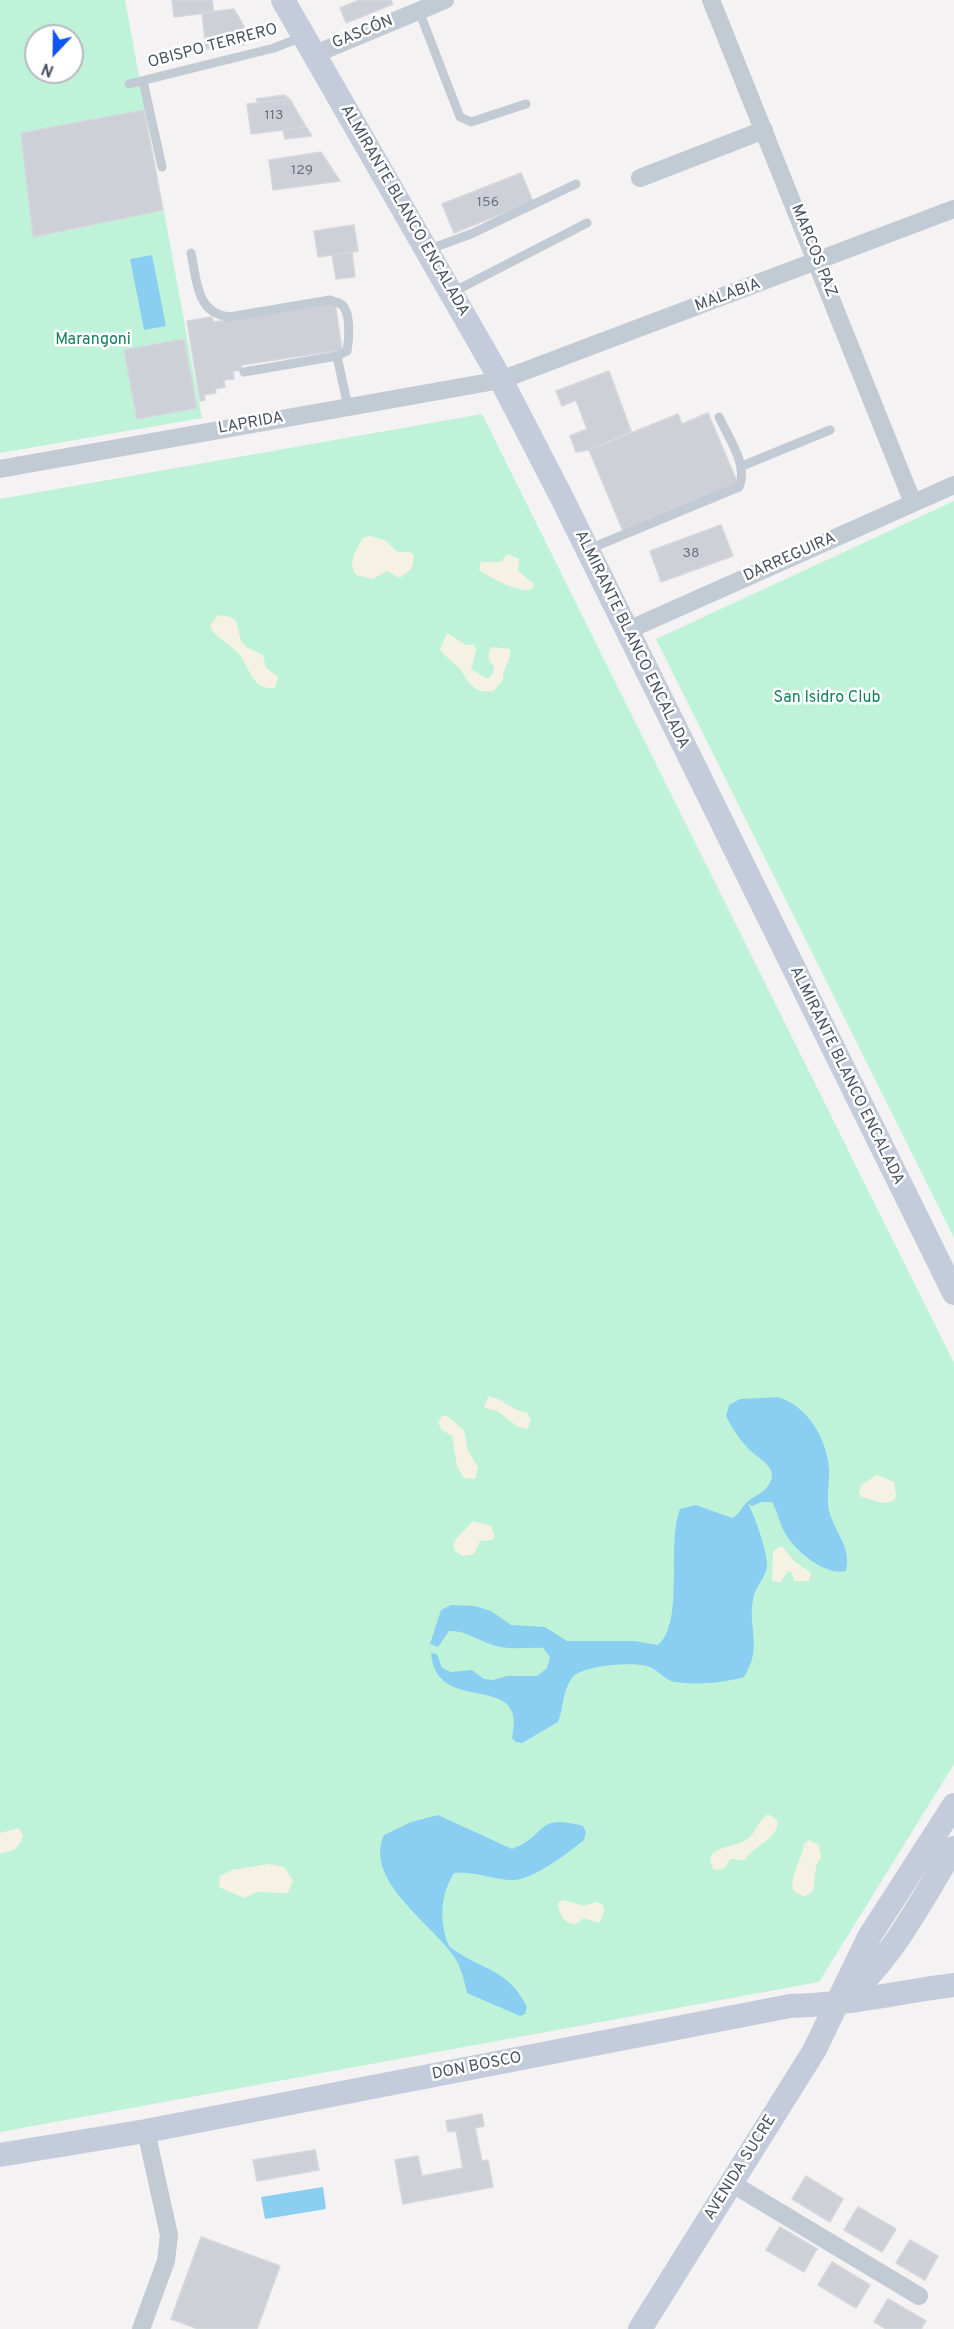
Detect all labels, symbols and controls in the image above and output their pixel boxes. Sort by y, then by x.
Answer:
street label: GASCÓN [330,12,396,54]
street label: OBISPO TERRERO [146,20,280,74]
north arrow [24,24,84,84]
text: N [39,57,57,80]
street label: ALMIRANTE BLANCO ENCALADA [336,102,472,320]
house number: 113 [265,108,283,124]
house number: 129 [291,163,313,179]
house number: 156 [477,195,499,211]
street label: MARCOS PAZ [786,202,840,300]
street label: MALABIA [693,275,763,317]
park label: Marangoni [55,331,131,351]
street label: LAPRIDA [217,409,285,439]
street label: ALMIRANTE BLANCO ENCALADA [570,528,692,752]
street label: DARREGUIRA [741,529,839,587]
house number: 38 [683,546,699,562]
park label: San Isidro Club [774,689,880,709]
street label: ALMIRANTE BLANCO ENCALADA [785,964,907,1188]
street label: DON BOSCO [430,2049,524,2085]
street label: AVENIDA SUCRE [701,2112,781,2224]

